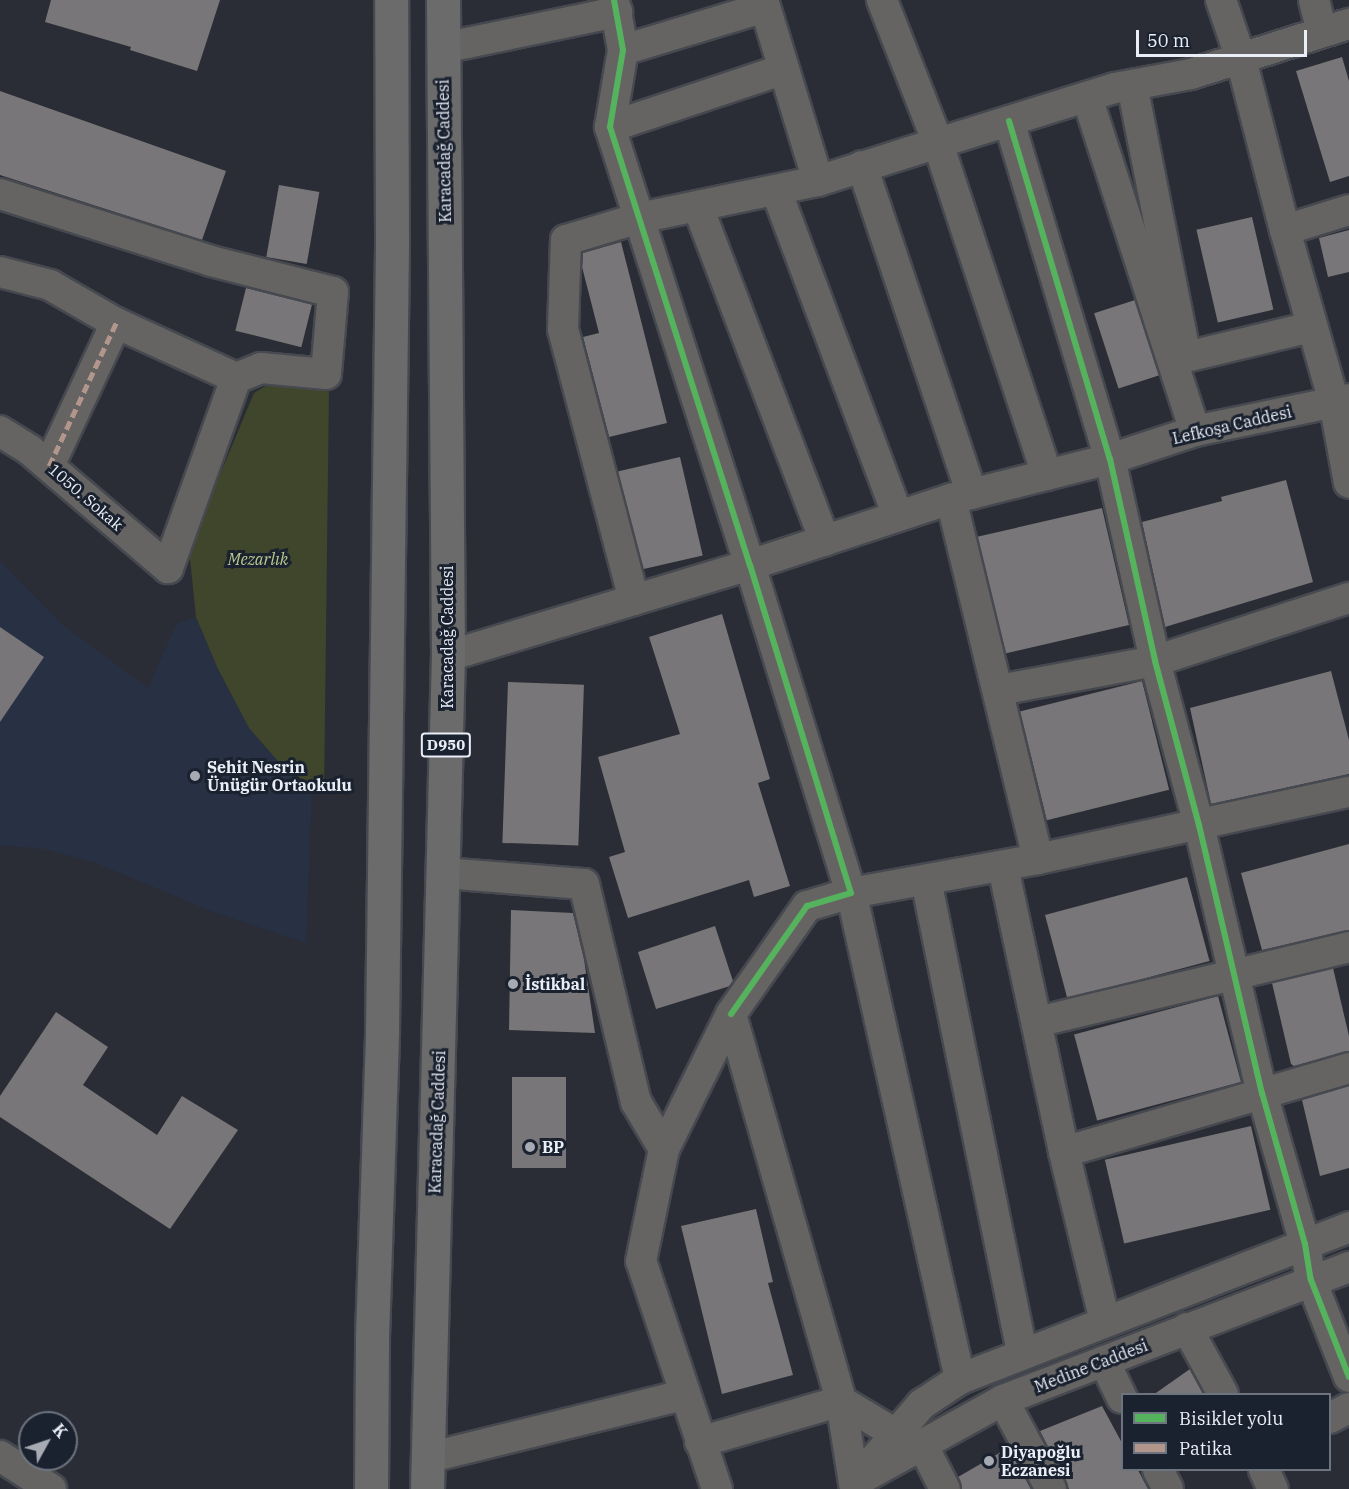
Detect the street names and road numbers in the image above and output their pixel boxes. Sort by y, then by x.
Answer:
street label: Karacadağ Caddesi [433,79,455,223]
street label: Lefkoşa Caddesi [1171,402,1293,448]
street label: 1050. Sokak [45,459,127,535]
street label: Karacadağ Caddesi [437,565,457,709]
road number: D950 [420,733,472,757]
street label: Karacadağ Caddesi [425,1050,449,1194]
street label: Medine Caddesi [1032,1336,1150,1396]

